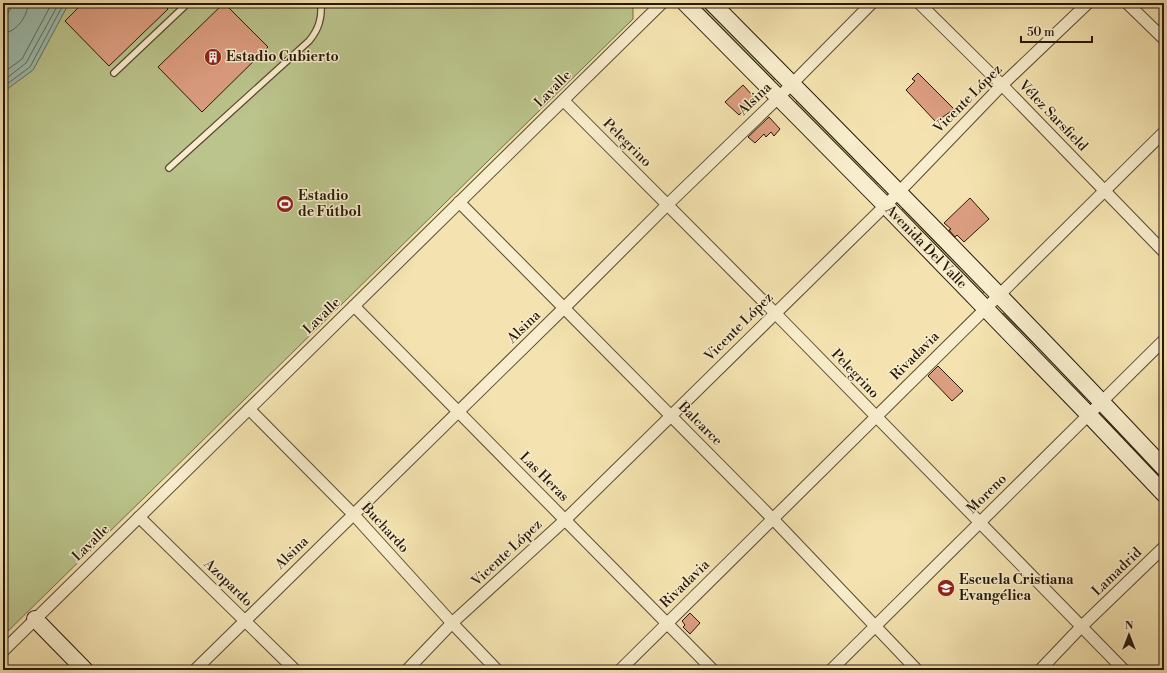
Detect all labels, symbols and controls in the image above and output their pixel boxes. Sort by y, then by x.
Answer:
scale bar [1021,18,1092,44]
text: 50 m [1027,25,1055,40]
building icon: Estadio Cubierto [203,47,223,67]
place label: Estadio Cubierto [226,48,339,66]
street label: Vicente López [929,61,1006,138]
street label: Lavalle [531,67,575,111]
street label: Vélez Sarsfield [1014,76,1091,155]
street label: Alsina [734,78,776,120]
street label: Pelegrino [599,115,655,171]
place label: Estadio de Fútbol [298,187,362,221]
sports icon: Estadio de Fútbol [275,194,295,214]
street label: Avenida Del Valle [880,201,971,293]
street label: Vicente López [700,289,777,366]
street label: Lavalle [299,294,345,338]
street label: Alsina [503,306,545,348]
street label: Rivadavia [887,327,944,384]
street label: Pelegrino [827,346,883,403]
street label: Balcarce [673,397,726,450]
street label: Las Heras [515,448,573,506]
street label: Moreno [963,470,1011,518]
street label: Buchardo [357,498,413,557]
street label: Vicente López [467,515,546,591]
street label: Lavalle [68,521,114,565]
street label: Alsina [271,532,313,574]
street label: Lamadrid [1088,544,1146,600]
street label: Azopardo [199,555,256,611]
street label: Rivadavia [656,555,714,612]
place label: Escuela Cristiana Evangélica [959,571,1074,605]
school or university icon: Escuela Cristiana Evangélica [936,578,956,598]
north arrow [1109,615,1149,655]
text: N [1125,619,1134,633]

